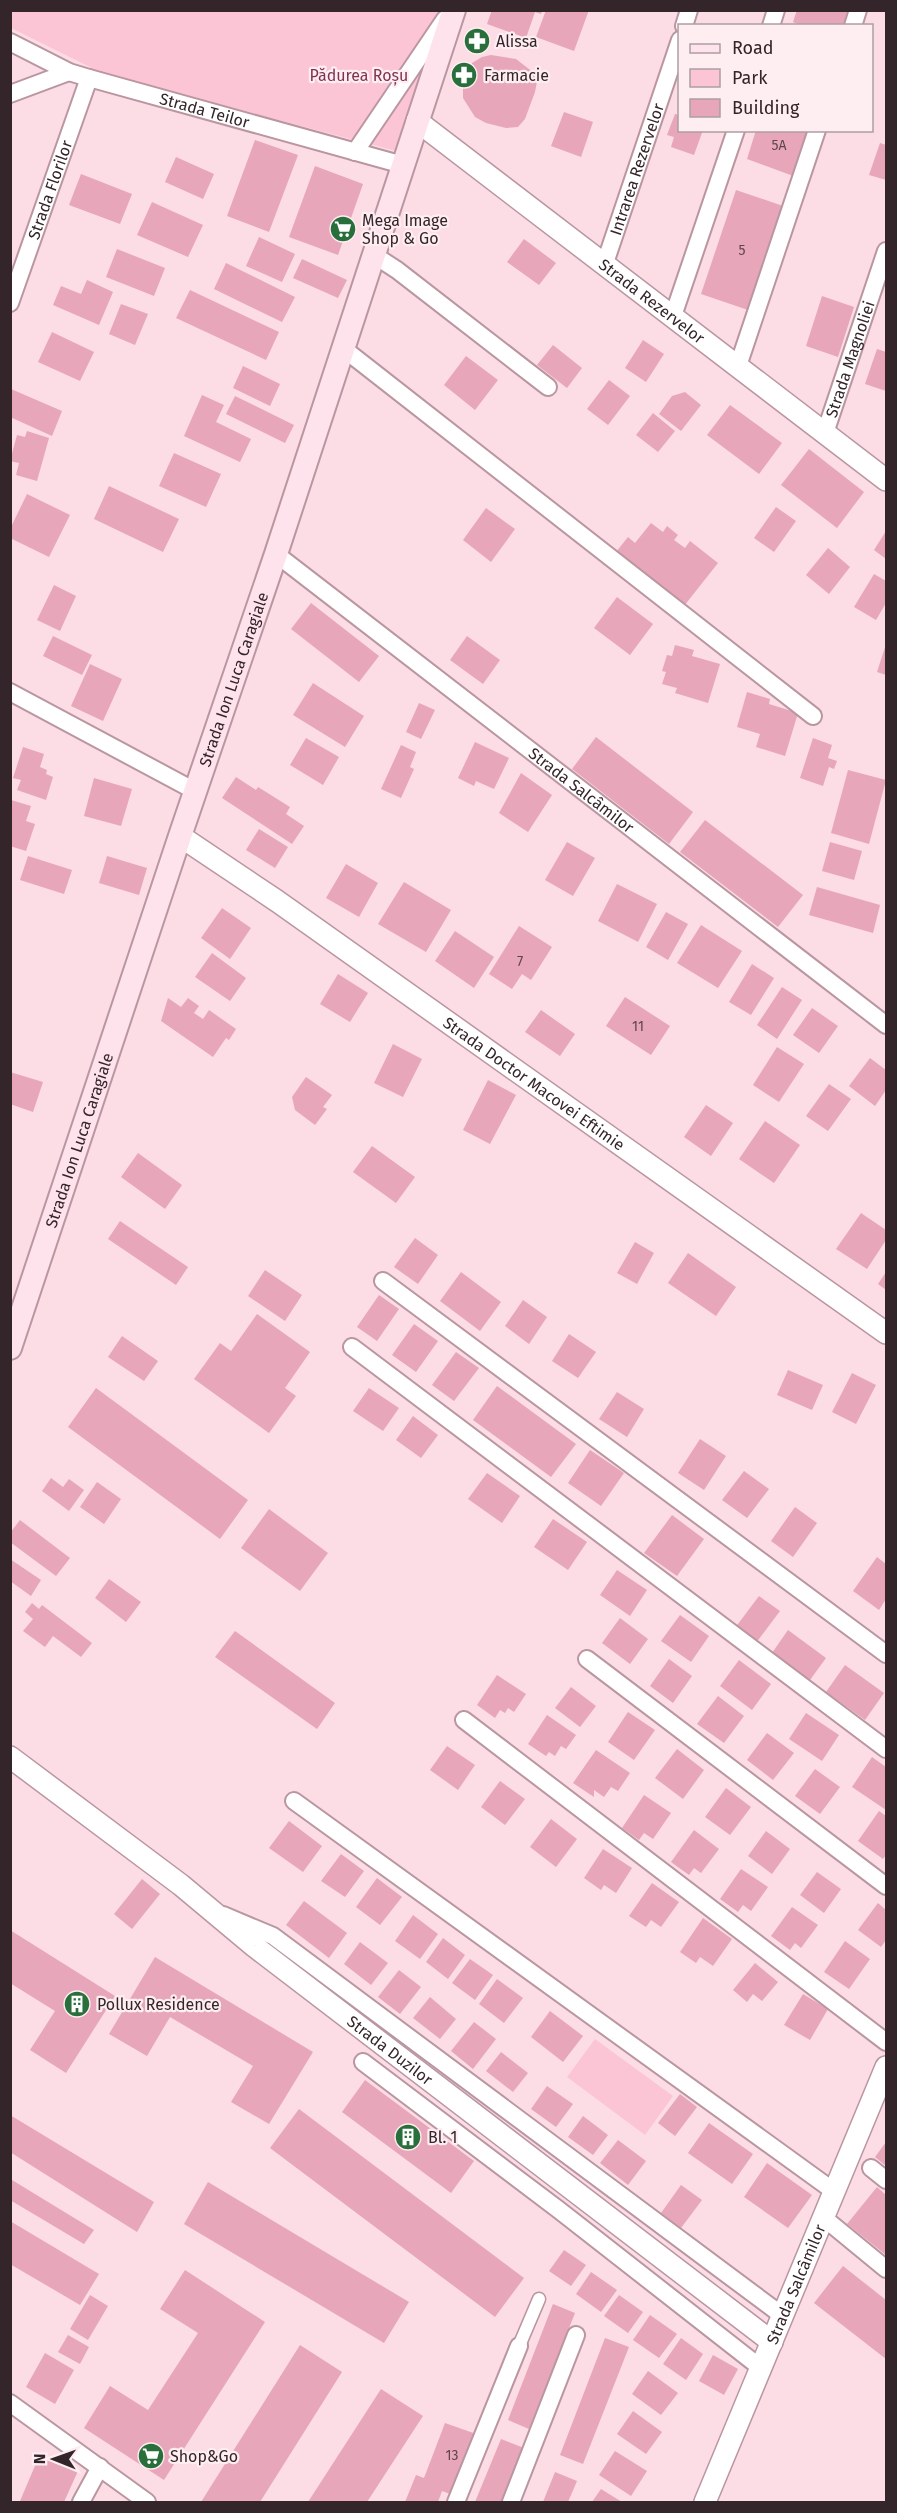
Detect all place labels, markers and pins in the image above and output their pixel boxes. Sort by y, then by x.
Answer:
pharmacy icon: Alissa [462,26,492,56]
place label: Alissa [496,32,538,51]
pharmacy icon: Farmacie [449,60,479,90]
place label: Farmacie [484,66,549,85]
place label: Mega Image Shop & Go [362,211,448,248]
supermarket icon: Mega Image Shop & Go [328,214,358,244]
building icon: Pollux Residence [62,1989,92,2019]
place label: Pollux Residence [97,1995,220,2014]
building icon: Bl. 1 [393,2122,423,2152]
place label: Bl. 1 [428,2128,458,2147]
supermarket icon: Shop&Go [136,2441,166,2471]
place label: Shop&Go [170,2447,238,2466]

